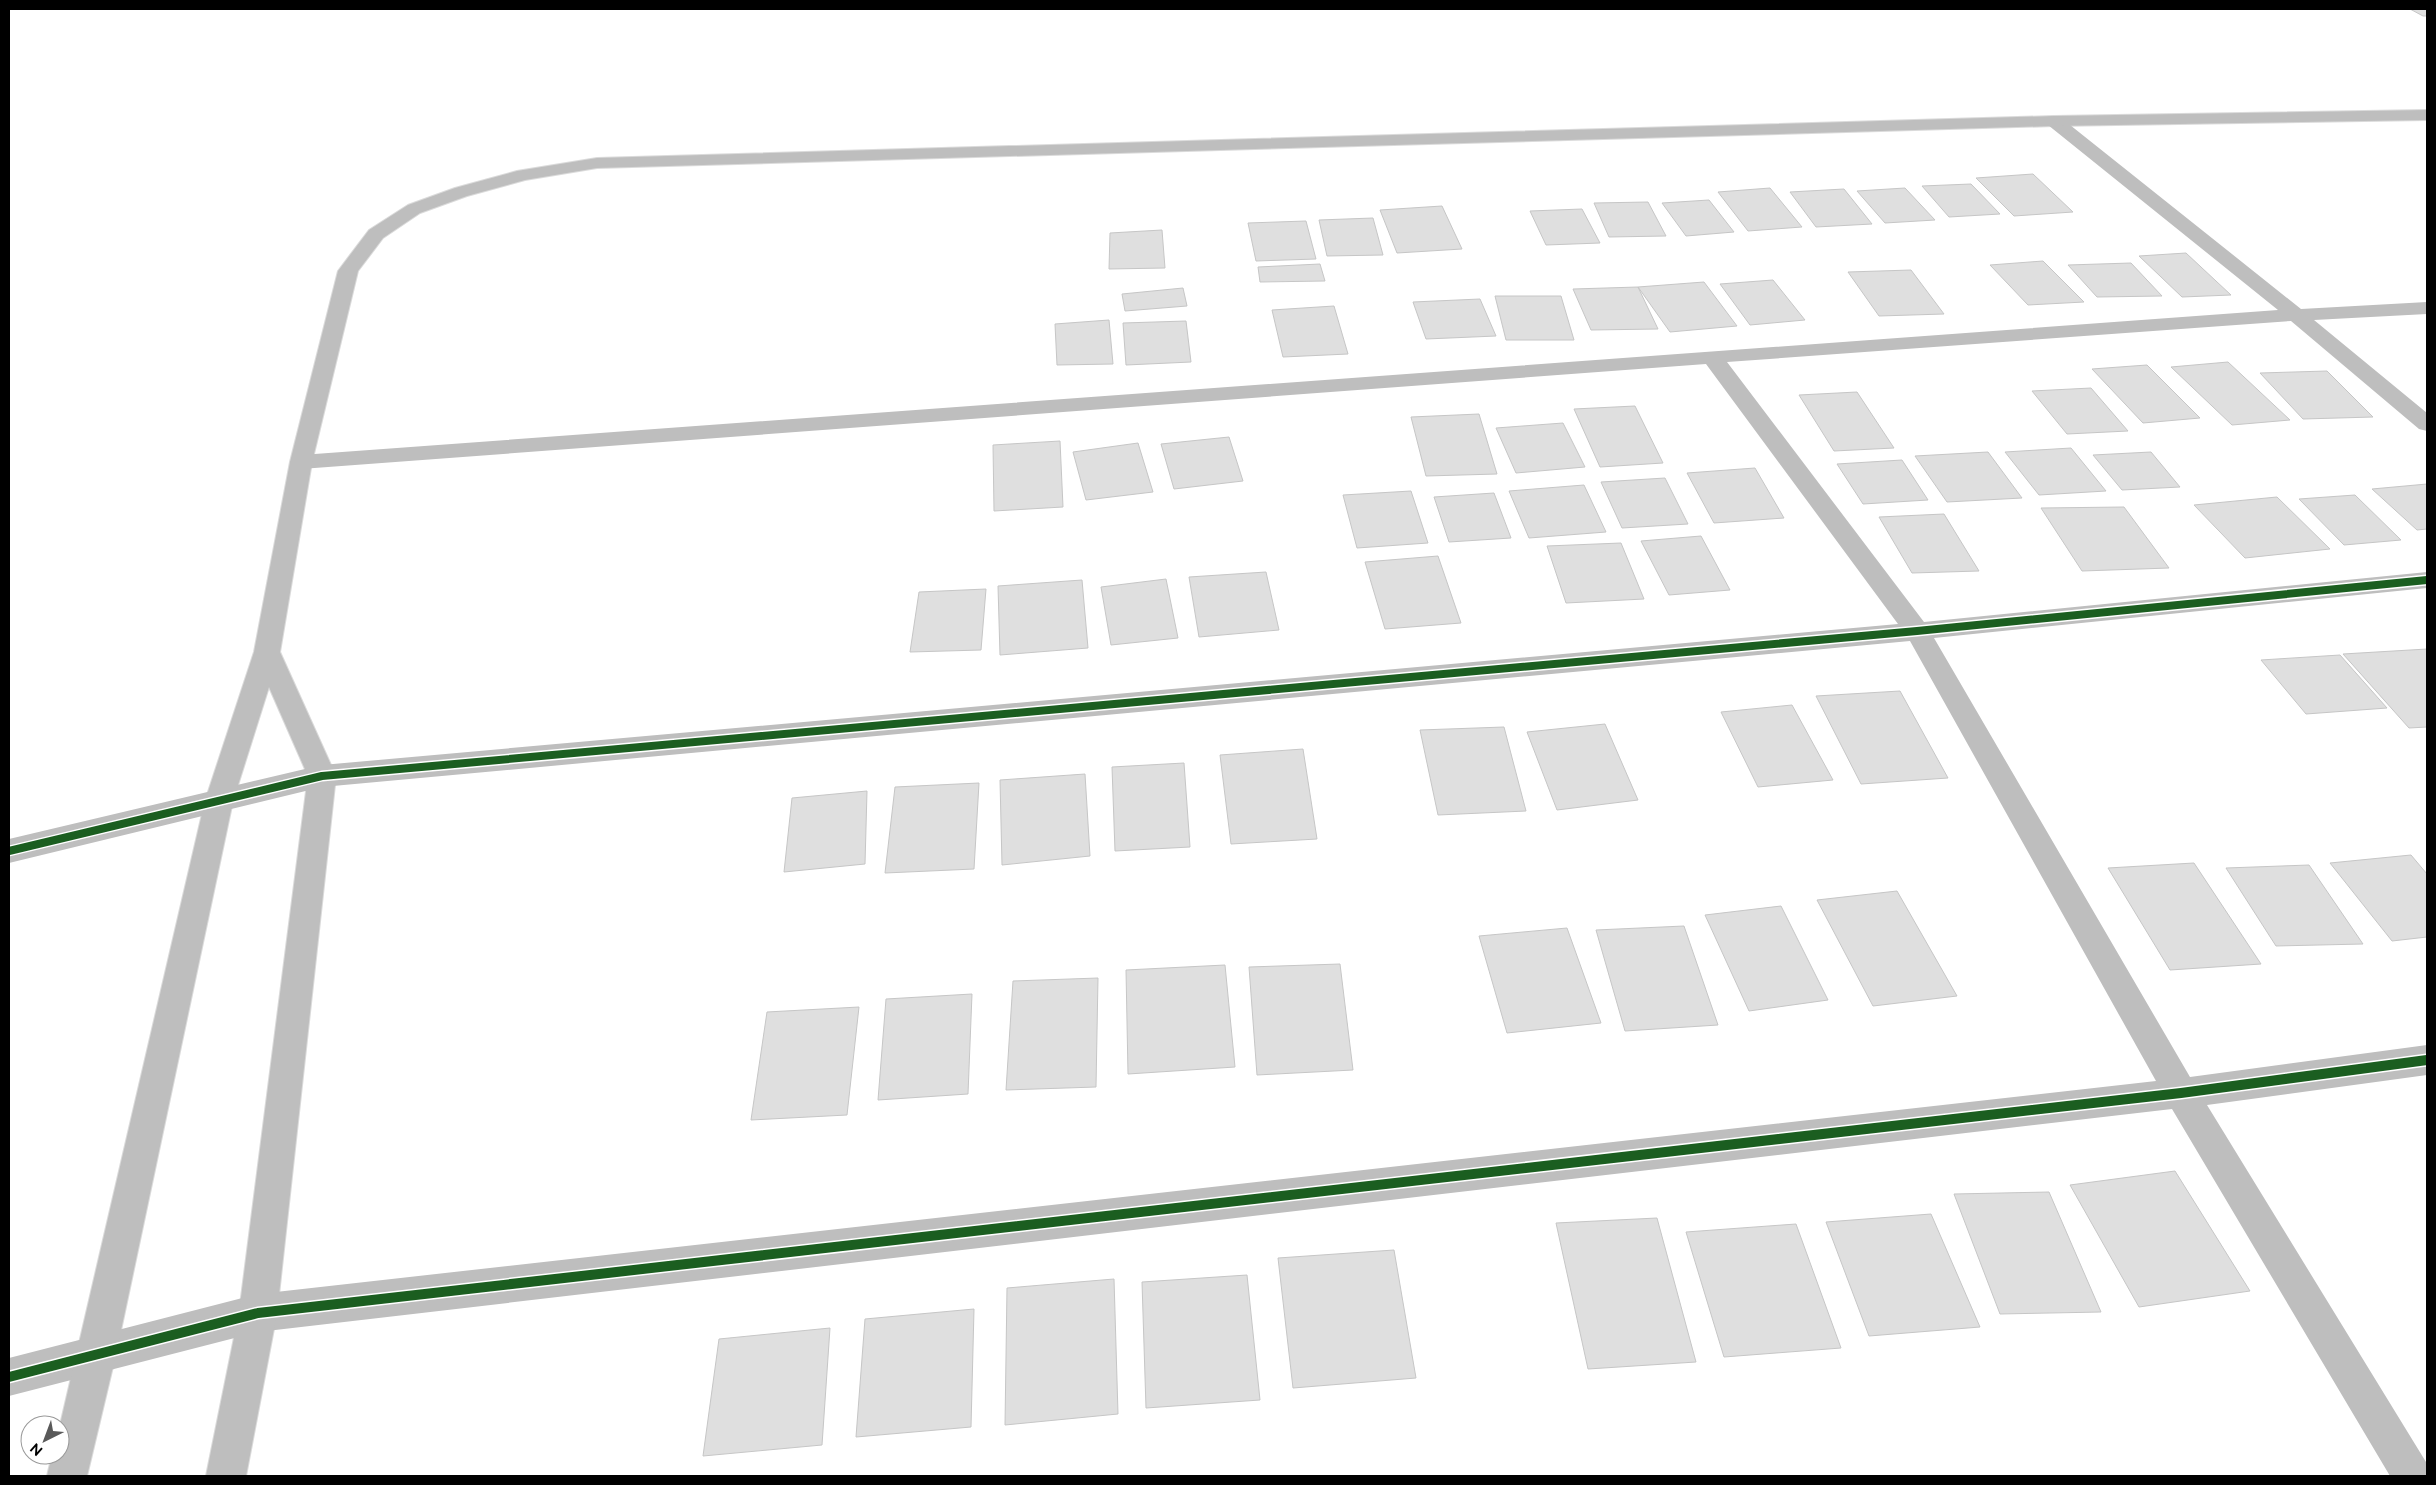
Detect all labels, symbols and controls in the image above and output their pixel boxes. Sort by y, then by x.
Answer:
north arrow [20,1415,70,1465]
text: N [27,1440,46,1459]

